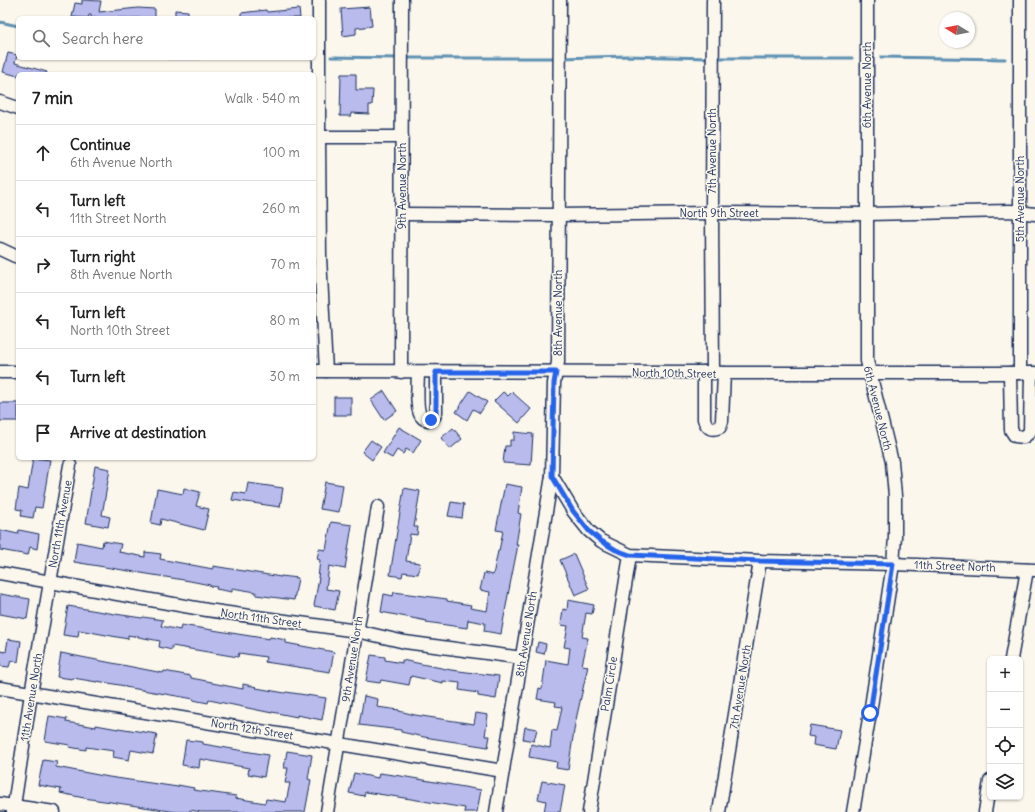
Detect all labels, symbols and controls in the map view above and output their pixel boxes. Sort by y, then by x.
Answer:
north arrow [939,12,975,48]
search box [16,16,316,60]
icon: search [30,27,52,49]
text: Search here [62,29,143,48]
street label: 6th Avenue North [860,42,874,128]
text: 7 min [32,87,73,109]
text: Walk · 540 m [225,90,300,107]
street label: 7th Avenue North [705,108,719,194]
text: Continue [70,135,131,154]
icon: ahead [32,142,54,164]
street label: 9th Avenue North [395,143,409,229]
text: 100 m [263,144,300,161]
text: 6th Avenue North [70,154,173,171]
street label: 5th Avenue North [1013,156,1027,242]
text: Turn left [70,191,125,210]
icon: left [32,198,54,220]
text: 260 m [262,200,300,217]
street label: North 9th Street [679,206,759,220]
text: 11th Street North [70,210,166,227]
text: Turn right [70,247,135,266]
icon: right [32,254,54,276]
text: 70 m [271,256,300,273]
text: 8th Avenue North [70,266,173,283]
street label: 8th Avenue North [551,270,565,356]
text: Turn left [70,303,125,322]
icon: left [32,310,54,332]
text: 80 m [269,312,300,329]
text: North 10th Street [70,322,170,339]
street label: 6th Avenue North [861,364,895,452]
street label: North 10th Street [632,365,717,381]
icon: left [32,366,54,388]
text: Turn left [70,367,125,386]
text: 30 m [270,368,300,385]
route end [422,411,440,429]
icon: arrive [32,422,54,444]
text: Arrive at destination [70,423,206,442]
street label: North 11th Avenue [45,479,75,569]
street label: 11th Street North [914,558,996,574]
street label: 8th Avenue North [512,590,540,678]
street label: North 11th Street [220,605,303,631]
street label: 9th Avenue North [338,615,366,703]
street label: 7th Avenue North [726,644,754,730]
street label: 11th Avenue North [17,652,45,742]
street label: Palm Circle [598,655,620,712]
map controls [987,656,1023,800]
button: + [987,656,1023,692]
button: − [987,692,1023,728]
route start [861,704,879,722]
street label: North 12th Street [210,716,295,742]
button: locate [987,728,1023,764]
button: layers [987,764,1023,800]

